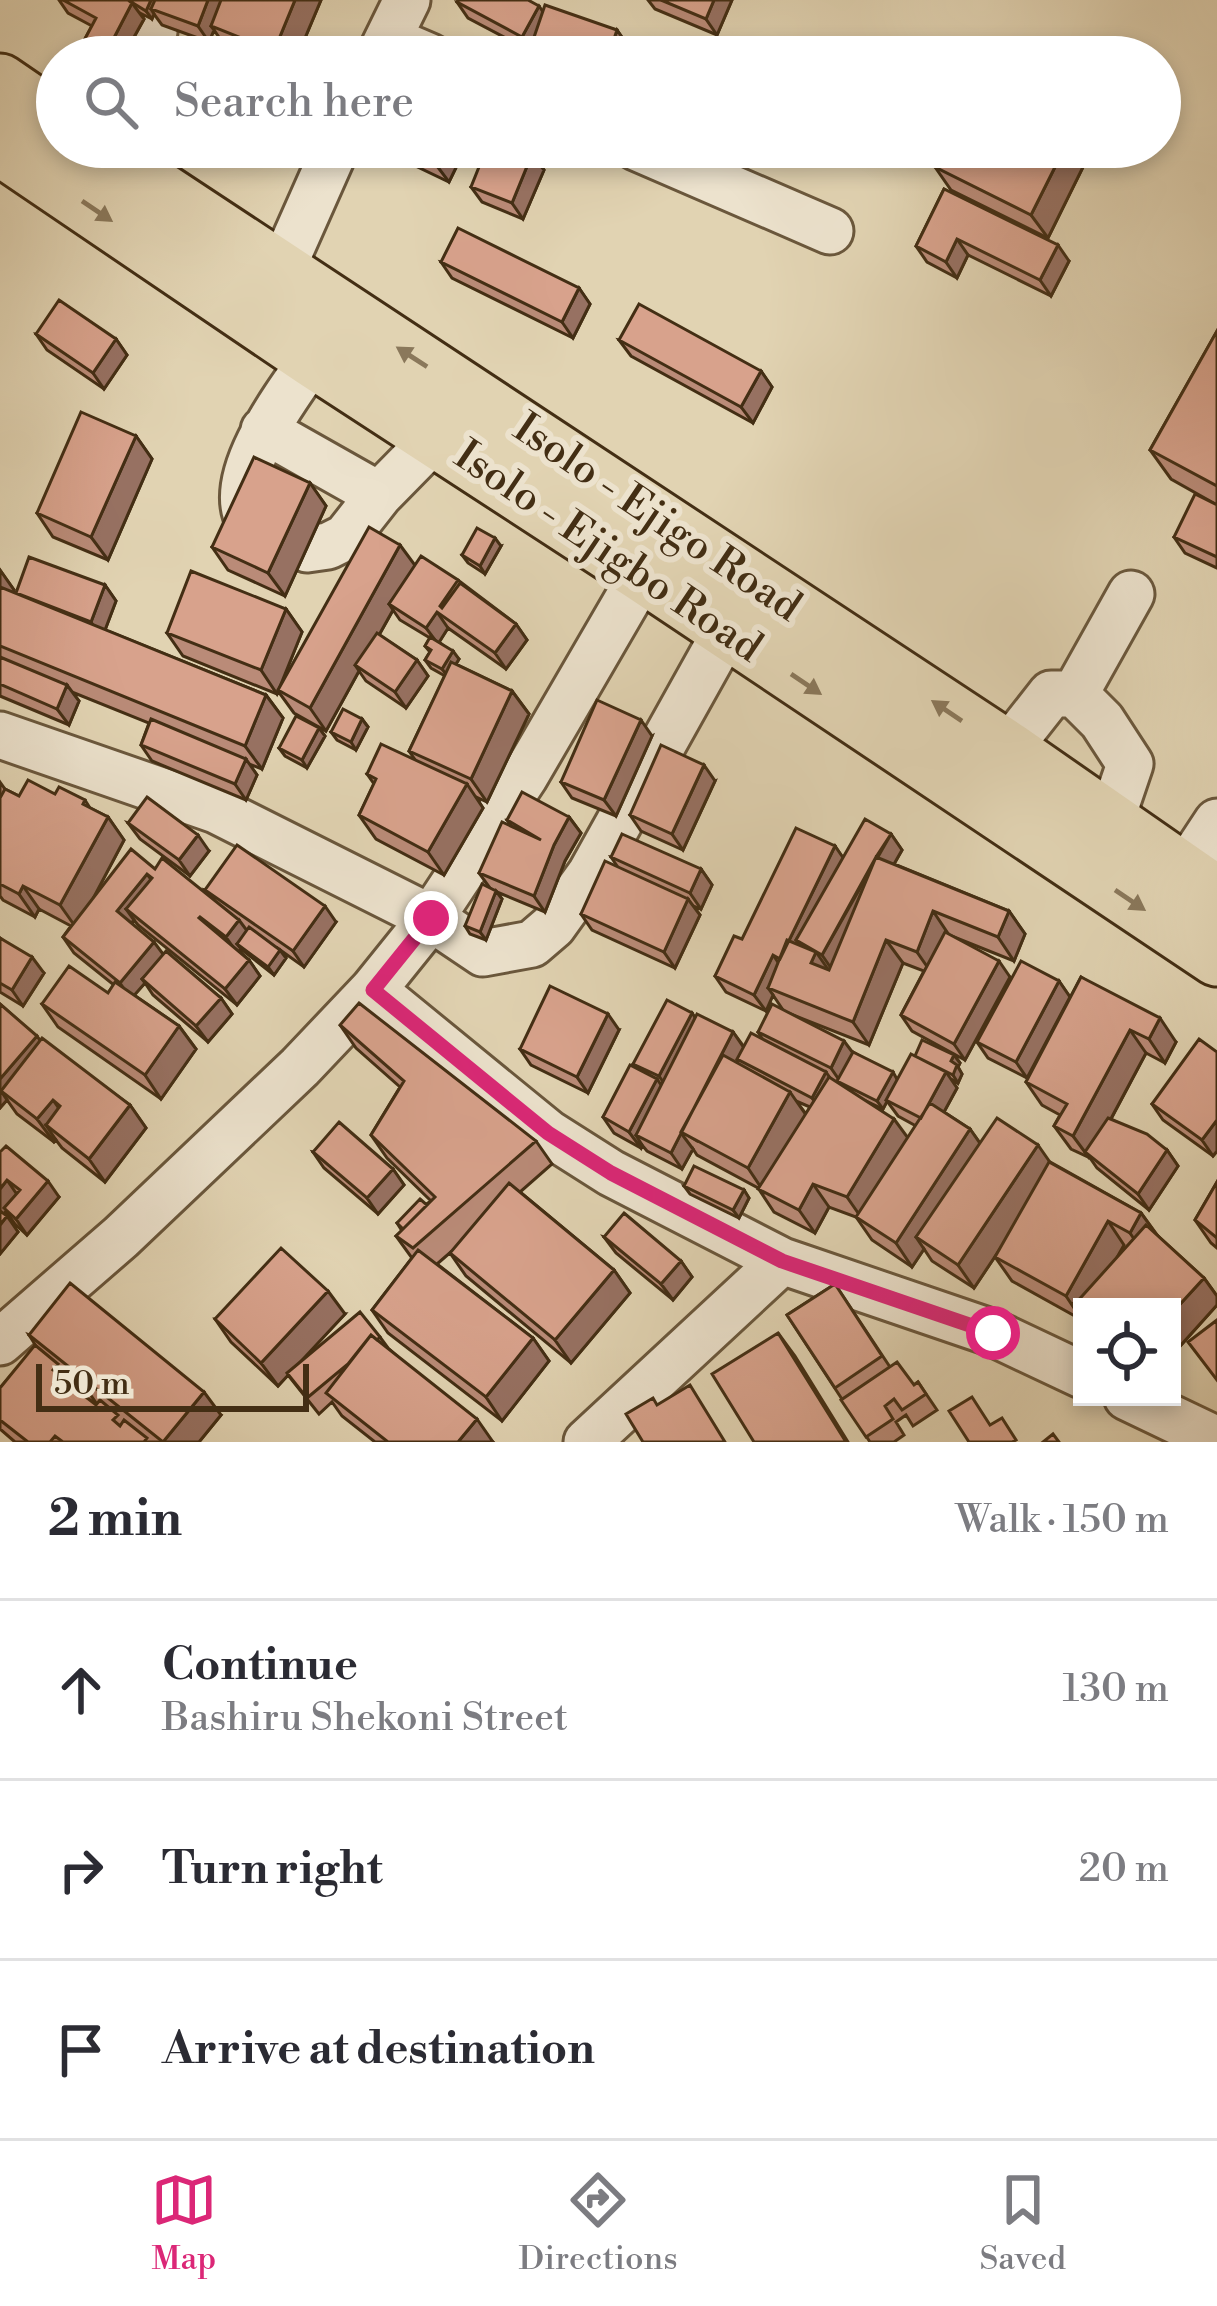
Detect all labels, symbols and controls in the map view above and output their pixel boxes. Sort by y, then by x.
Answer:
search box [36,36,1181,168]
icon: search [78,69,144,135]
text: Search here [174,74,414,131]
one-way arrow [80,199,113,222]
one-way arrow [395,346,428,368]
street label: Isolo - Ejigo Road [502,402,811,635]
street label: Isolo - Ejigbo Road [443,429,772,676]
one-way arrow [789,672,822,694]
one-way arrow [931,700,964,722]
one-way arrow [1114,888,1147,910]
route end [404,891,458,945]
map controls [1073,1298,1181,1406]
button: locate [1073,1298,1181,1406]
route start [966,1306,1020,1360]
scale bar [36,1358,309,1411]
text: 50 m [54,1364,130,1405]
text: 2 min [48,1488,182,1552]
text: Walk · 150 m [956,1496,1169,1545]
text: Continue [162,1637,358,1694]
icon: ahead [48,1657,114,1723]
text: 130 m [1063,1665,1169,1714]
text: Bashiru Shekoni Street [162,1694,568,1743]
icon: right [48,1837,114,1903]
text: Turn right [162,1841,383,1898]
text: 20 m [1079,1845,1169,1894]
icon: arrive [48,2017,114,2083]
text: Arrive at destination [162,2021,595,2078]
tab: Map [151,2167,217,2280]
tab: Directions [519,2167,678,2280]
tab: Saved [979,2167,1066,2280]

